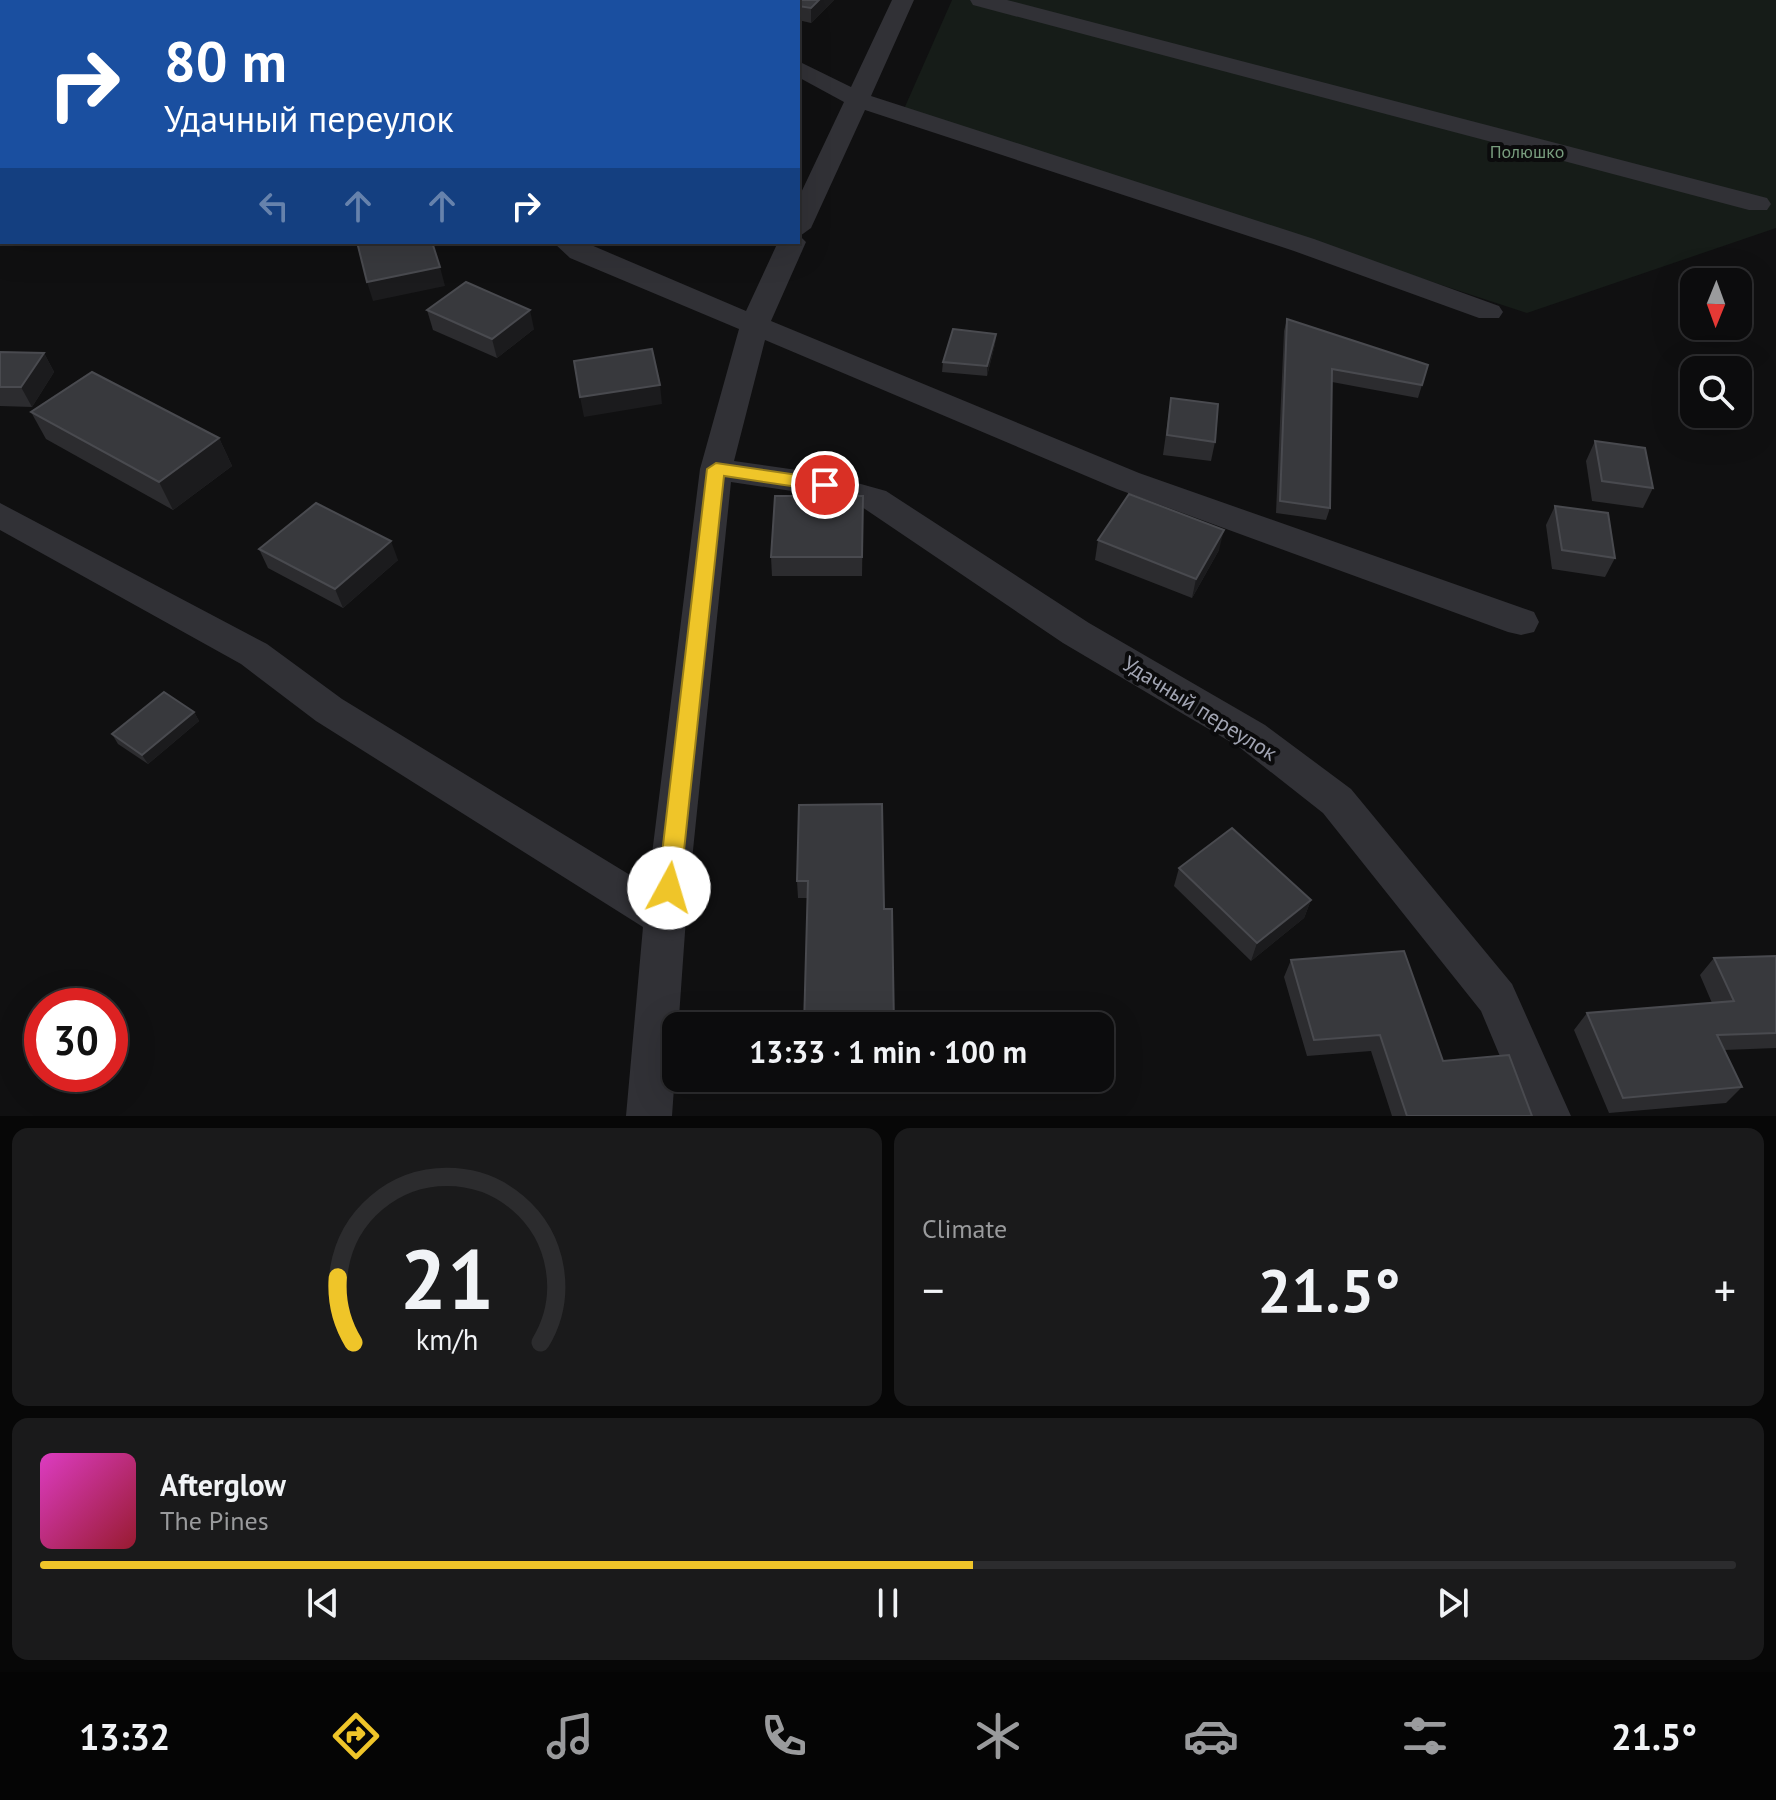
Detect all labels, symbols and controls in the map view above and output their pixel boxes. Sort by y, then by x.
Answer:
text: 80 m [164,25,287,97]
icon: right [32,32,136,136]
text: Удачный переулок [164,95,454,142]
park label: Полюшко [1490,140,1564,163]
icon: left [252,184,296,228]
icon: ahead [336,184,380,228]
icon: ahead [420,184,464,228]
icon: right [504,184,548,228]
north arrow [1680,268,1752,340]
map controls [1680,268,1752,428]
button: search [1680,356,1752,428]
pin [791,451,859,519]
icon: arrive [803,463,847,507]
street label: Удачный переулок [1118,649,1283,767]
position arrow [627,846,711,930]
speed limit sign: 30 [24,988,128,1092]
text: 13:33 · 1 min · 100 m [749,1032,1027,1071]
text: Climate [922,1212,1007,1245]
text: 21 [400,1224,494,1332]
text: 21.5° [1257,1251,1401,1329]
text: − [922,1261,944,1318]
text: + [1714,1261,1736,1318]
text: km/h [416,1321,478,1358]
text: Afterglow [160,1465,286,1504]
text: The Pines [160,1504,269,1537]
icon: previous [301,1581,345,1625]
icon: pause [866,1581,910,1625]
icon: next [1431,1581,1475,1625]
icon: directions [328,1708,384,1764]
icon: music [542,1708,598,1764]
icon: phone [756,1708,812,1764]
icon: climate [970,1708,1026,1764]
icon: car [1183,1708,1239,1764]
icon: filters [1397,1708,1453,1764]
text: 13:32 [79,1713,170,1760]
text: 21.5° [1611,1713,1697,1760]

